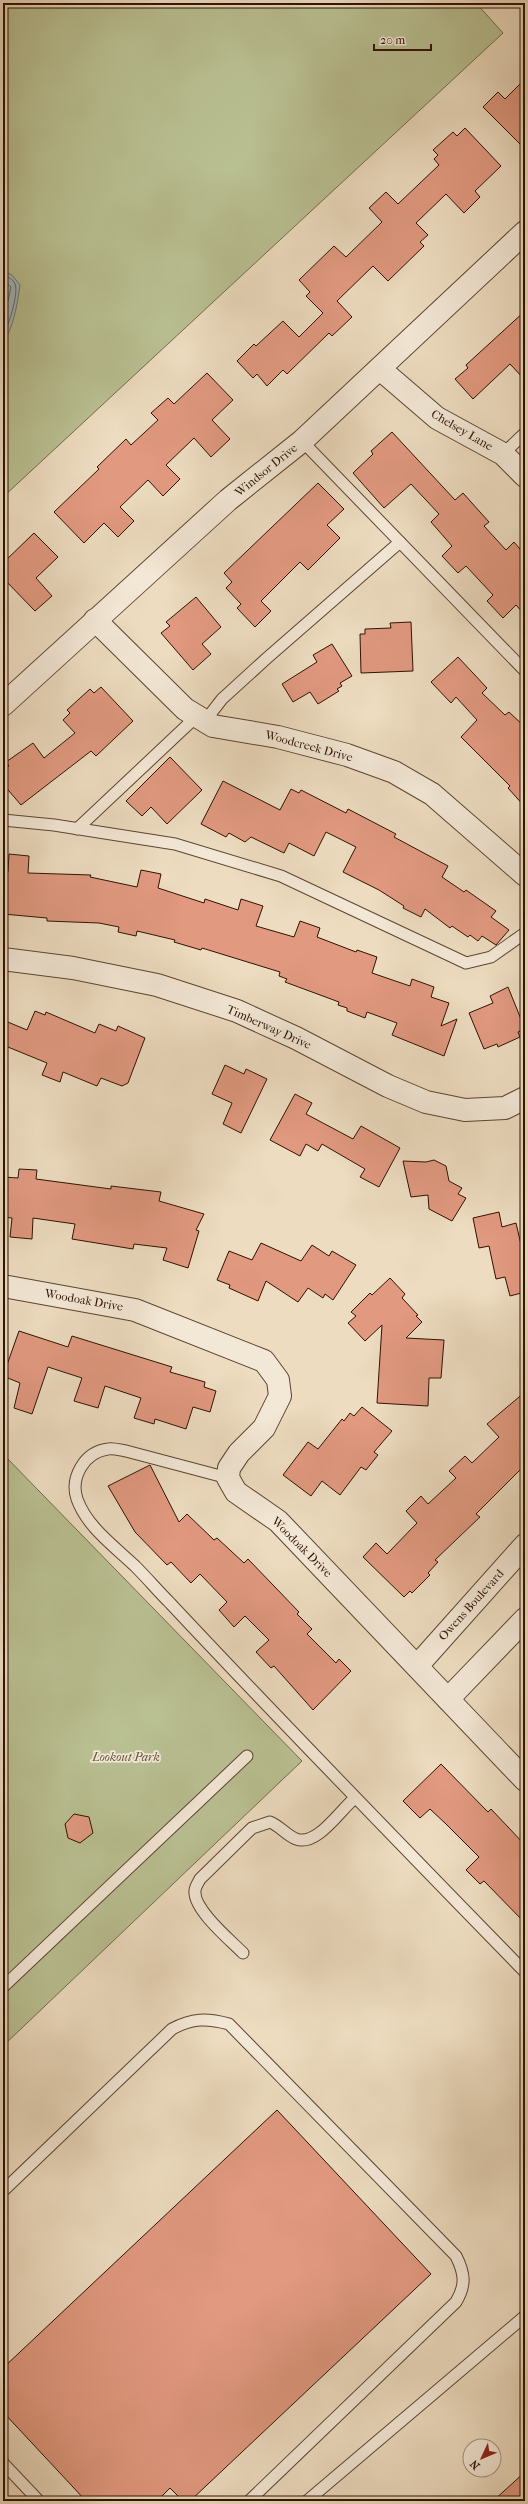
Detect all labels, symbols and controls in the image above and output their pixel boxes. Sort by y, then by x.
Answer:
scale bar [374,26,431,52]
text: 20 m [380,33,405,47]
street label: Chelsey Lane [429,407,495,453]
street label: Windsor Drive [231,441,300,500]
street label: Woodcreek Drive [263,727,354,764]
street label: Timberway Drive [225,1002,314,1052]
street label: Woodoak Drive [43,1286,124,1314]
street label: Woodoak Drive [268,1513,335,1580]
street label: Owens Boulevard [435,1566,507,1643]
park label: Lookout Park [91,1750,160,1764]
north arrow [462,2438,502,2478]
text: N [467,2457,483,2472]

